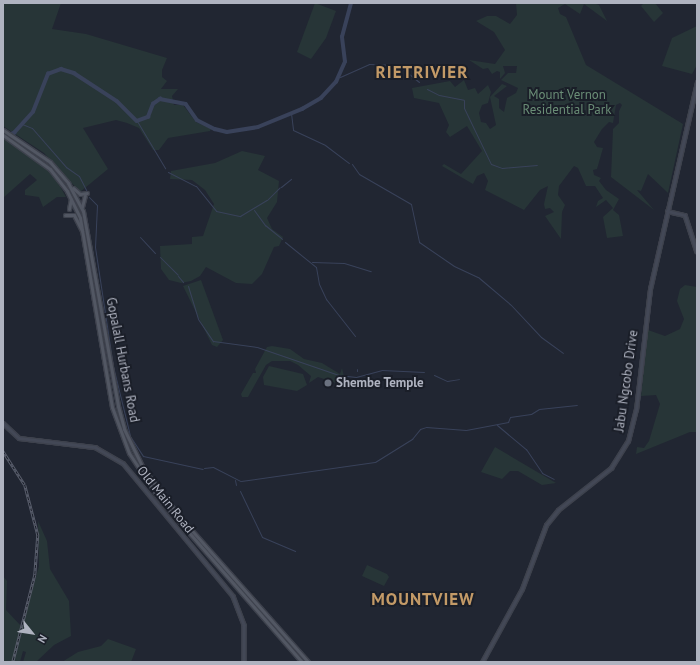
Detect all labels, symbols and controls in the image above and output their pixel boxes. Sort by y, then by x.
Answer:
district label: RIETRIVIER [376,63,468,83]
park label: Mount Vernon Residential Park [523,88,611,119]
street label: Gopalall Hurbans Road [102,296,142,424]
street label: Jabu Ngcobo Drive [612,329,642,433]
place label: Shembe Temple [336,375,424,391]
marker: Shembe Temple [323,378,333,388]
street label: Old Main Road [133,463,197,537]
district label: MOUNTVIEW [371,590,475,610]
north arrow [12,613,52,653]
text: N [35,632,50,646]

